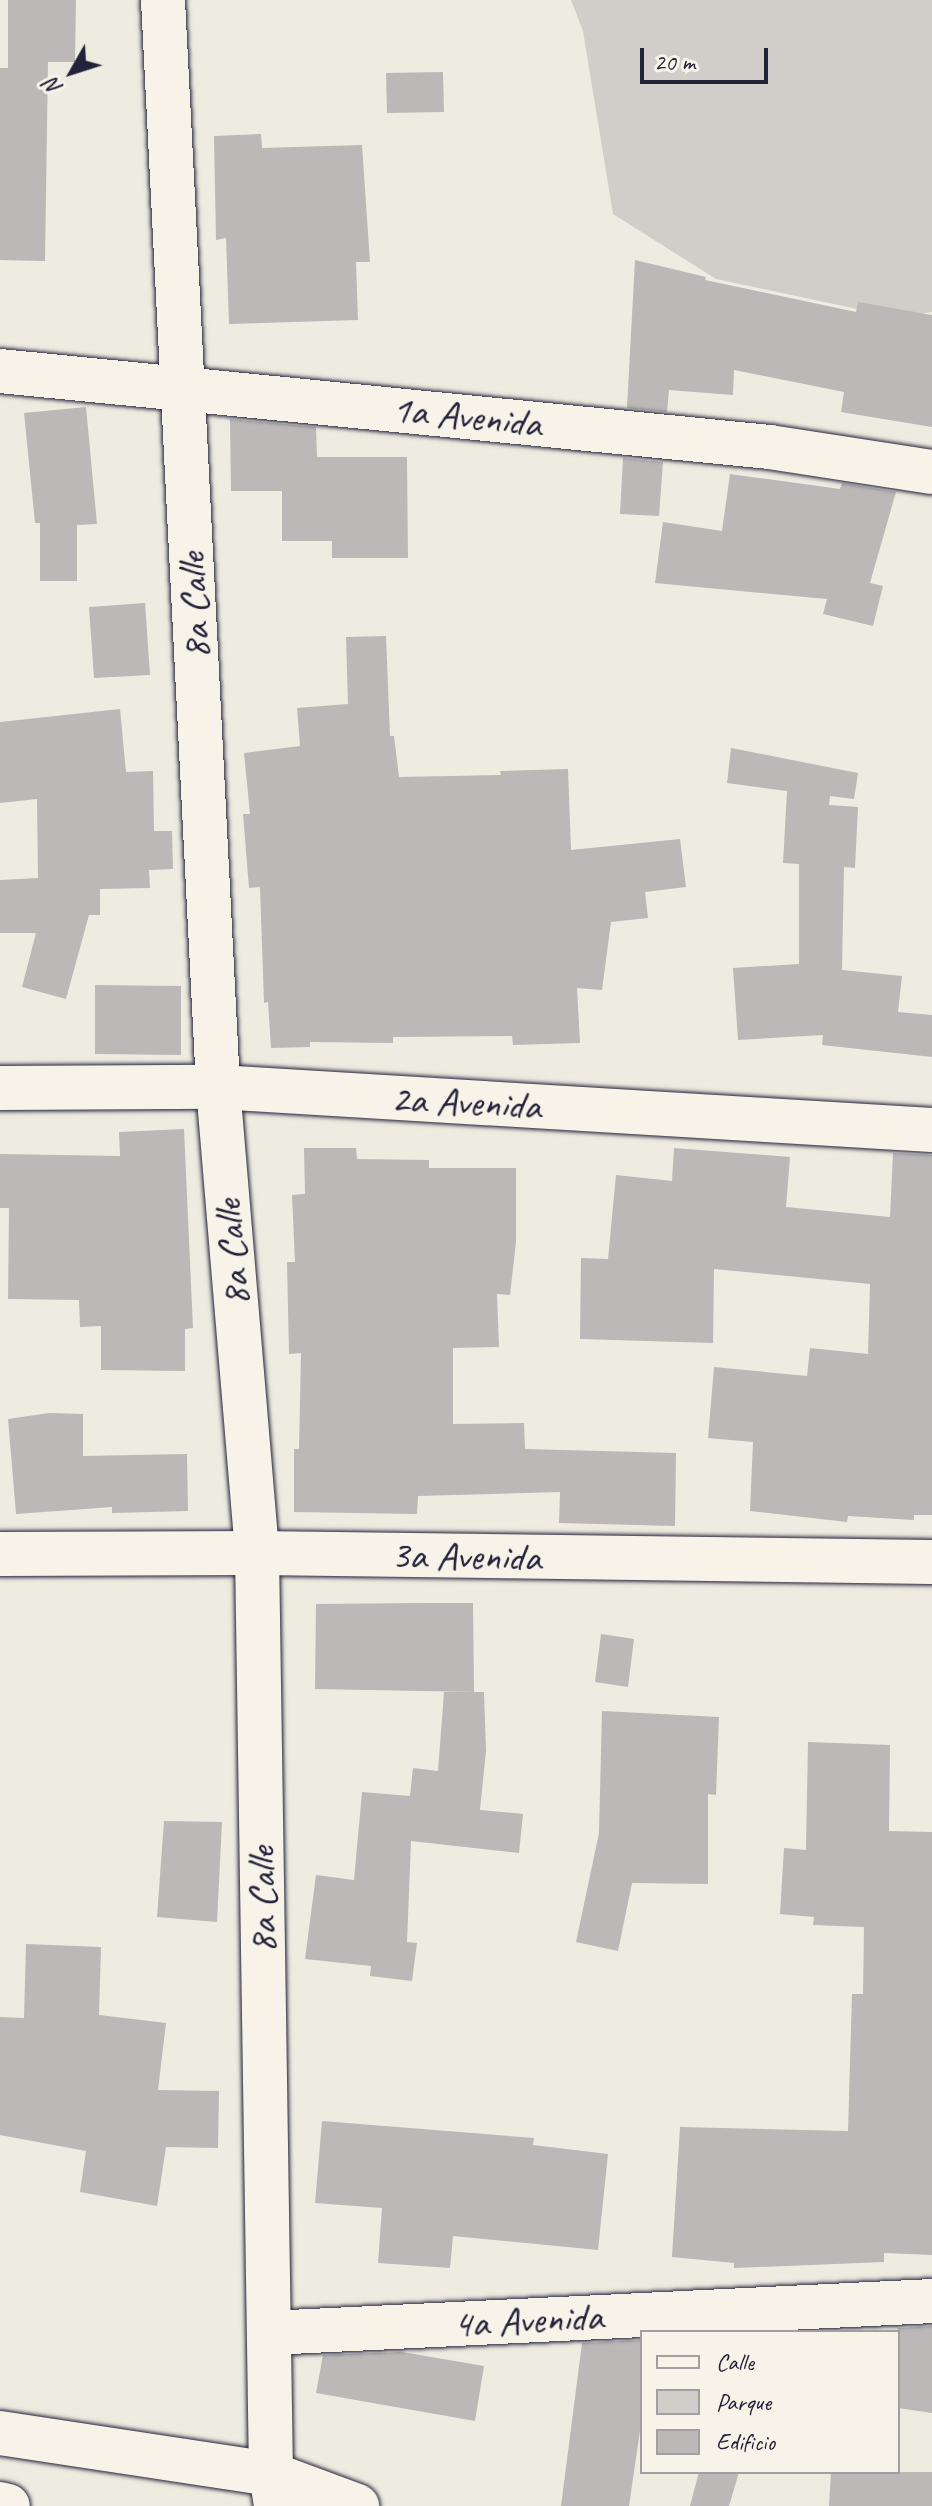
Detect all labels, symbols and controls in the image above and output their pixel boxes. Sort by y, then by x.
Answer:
north arrow [32,32,112,112]
scale bar [644,32,772,82]
text: 20 m [654,47,695,77]
text: N [38,73,69,101]
street label: 1a Avenida [390,384,544,448]
street label: 8a Calle [167,551,221,661]
street label: 2a Avenida [390,1074,542,1130]
street label: 8a Calle [203,1197,261,1309]
street label: 3a Avenida [391,1531,541,1581]
street label: 8a Calle [237,1846,287,1954]
street label: 4a Avenida [452,2292,604,2348]
legend [640,2330,900,2474]
text: Calle [716,2347,754,2377]
text: Parque [716,2387,771,2417]
text: Edificio [716,2427,775,2457]

